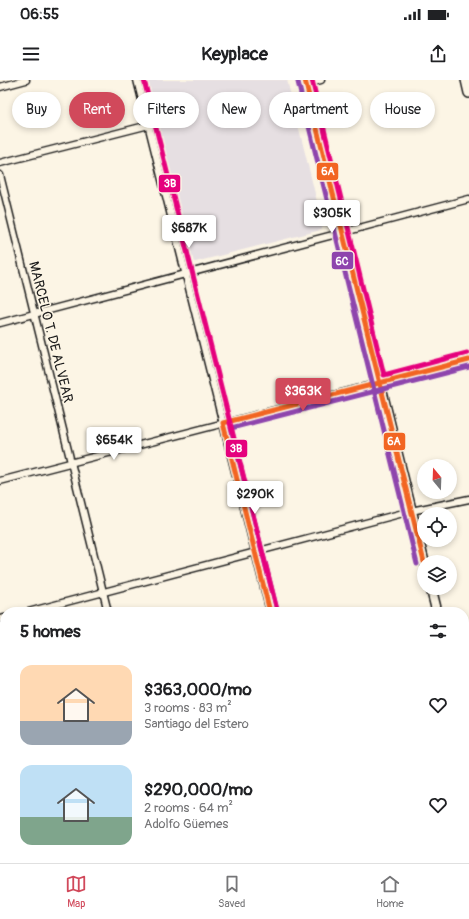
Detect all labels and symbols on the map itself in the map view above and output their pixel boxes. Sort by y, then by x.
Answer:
line badge: 6A [316,162,339,181]
text: 6A [321,165,336,178]
line badge: 3B [158,174,181,193]
text: 3B [164,177,176,190]
pin: $305K [304,200,360,234]
pin: $687K [161,215,217,249]
line badge: 6C [331,251,354,270]
text: 6C [335,255,349,268]
street label: MARCELO T. DE ALVEAR [25,260,77,404]
pin: $363K [275,378,331,412]
pin: $654K [86,427,142,461]
line badge: 6A [383,432,406,451]
text: 6A [387,435,402,448]
line badge: 3B [225,439,248,458]
text: 3B [230,442,242,455]
north arrow [417,459,457,499]
pin: $290K [227,481,283,515]

